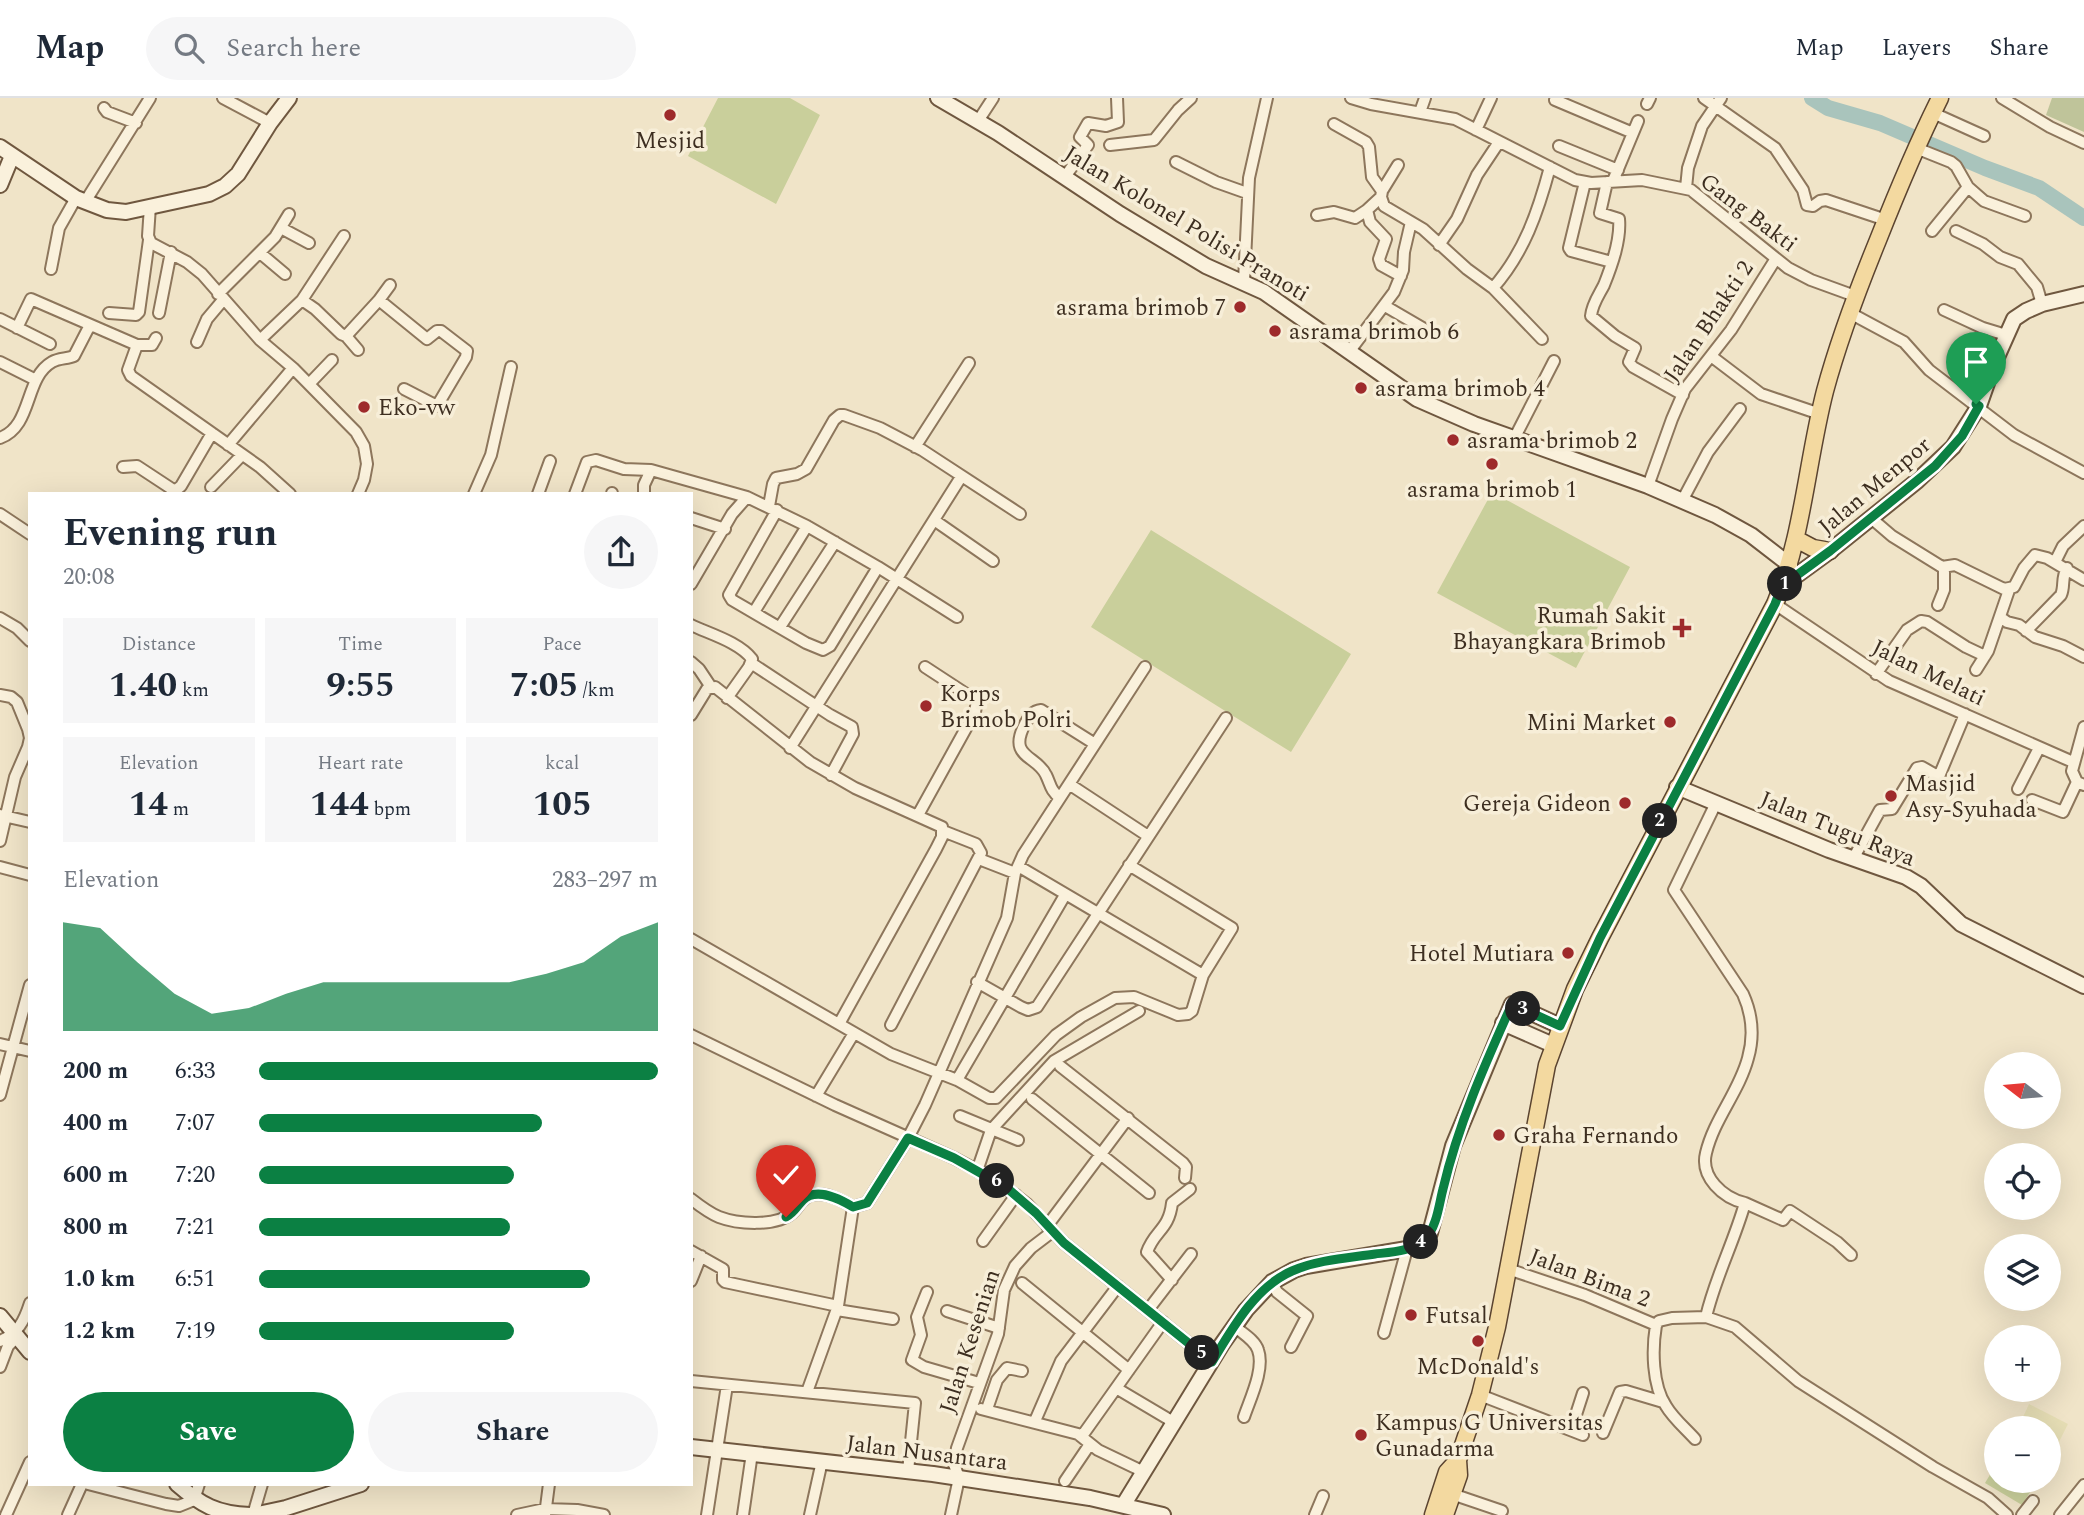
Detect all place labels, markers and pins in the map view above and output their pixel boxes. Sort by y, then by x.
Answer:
marker: Mesjid [662,107,678,123]
place label: Mesjid [635,124,705,159]
place label: asrama brimob 7 [1056,291,1226,326]
marker: asrama brimob 7 [1232,299,1248,315]
place label: asrama brimob 6 [1289,315,1459,350]
marker: asrama brimob 6 [1267,323,1283,339]
pin [1946,332,2006,404]
place label: asrama brimob 4 [1375,372,1545,407]
marker: asrama brimob 4 [1353,380,1369,396]
place label: Eko-vw [378,391,455,426]
marker: Eko-vw [356,399,372,415]
place label: asrama brimob 2 [1467,424,1637,459]
marker: asrama brimob 2 [1445,432,1461,448]
marker: asrama brimob 1 [1484,456,1500,472]
place label: asrama brimob 1 [1407,473,1577,508]
pin: 1 [1768,566,1802,602]
place label: Rumah Sakit Bhayangkara Brimob [1452,599,1666,660]
marker: Rumah Sakit Bhayangkara Brimob [1672,618,1692,638]
place label: Korps Brimob Polri [940,677,1072,738]
marker: Korps Brimob Polri [918,698,934,714]
place label: Mini Market [1526,706,1656,741]
marker: Mini Market [1662,714,1678,730]
place label: Masjid Asy-Syuhada [1905,767,2037,828]
place label: Gereja Gideon [1463,787,1611,822]
marker: Masjid Asy-Syuhada [1883,788,1899,804]
marker: Gereja Gideon [1617,795,1633,811]
pin: 2 [1642,804,1678,838]
place label: Hotel Mutiara [1409,937,1554,972]
marker: Hotel Mutiara [1560,945,1576,961]
pin: 3 [1506,992,1540,1026]
place label: Graha Fernando [1513,1119,1678,1154]
marker: Graha Fernando [1491,1127,1507,1143]
pin [756,1145,816,1217]
pin: 6 [979,1164,1014,1198]
pin: 4 [1404,1224,1438,1260]
place label: Futsal [1425,1299,1488,1334]
marker: Futsal [1403,1307,1419,1323]
marker: McDonald's [1470,1333,1486,1349]
pin: 5 [1184,1336,1220,1370]
place label: McDonald's [1416,1350,1540,1385]
place label: Kampus G Universitas Gunadarma [1375,1406,1604,1467]
marker: Kampus G Universitas Gunadarma [1353,1427,1369,1443]

